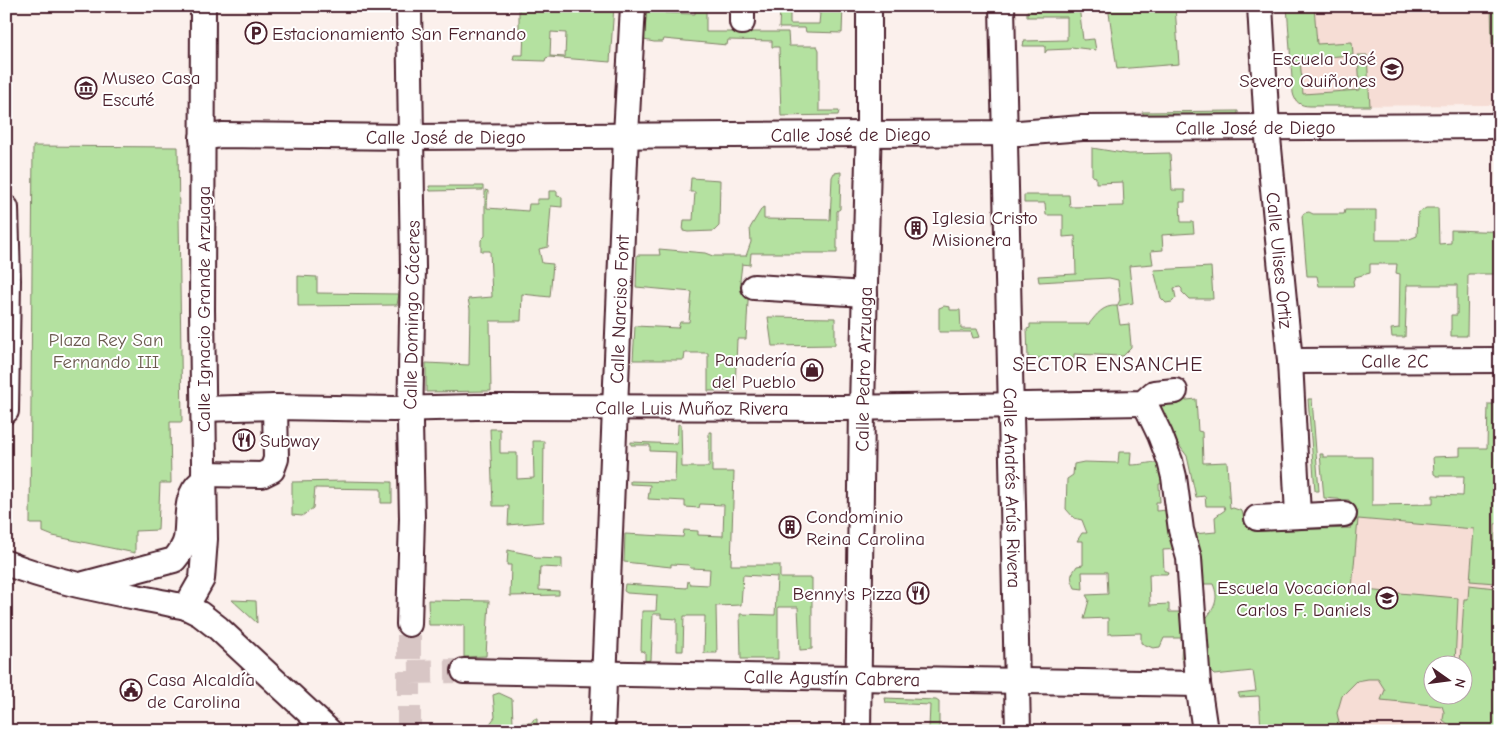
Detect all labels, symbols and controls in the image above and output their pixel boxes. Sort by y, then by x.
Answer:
parking icon: Estacionamiento San Fernando [244,21,268,45]
place label: Estacionamiento San Fernando [272,23,526,45]
place label: Escuela José Severo Quiñones [1239,48,1376,92]
school or university icon: Escuela José Severo Quiñones [1380,57,1404,81]
place label: Museo Casa Escuté [102,67,201,111]
museum icon: Museo Casa Escuté [74,76,98,100]
street label: Calle José de Diego [1176,117,1336,140]
street label: Calle José de Diego [771,124,931,147]
street label: Calle José de Diego [366,126,526,149]
street label: Calle Ignacio Grande Arzuaga [193,186,215,432]
street label: Calle Ulises Ortiz [1261,191,1297,329]
place label: Iglesia Cristo Misionera [932,207,1038,251]
building icon: Iglesia Cristo Misionera [904,216,928,240]
street label: Calle Domingo Cáceres [399,220,425,410]
street label: Calle Narciso Font [606,234,634,384]
street label: Calle Pedro Arzuaga [851,286,877,452]
park label: Plaza Rey San Fernando III [49,329,163,373]
place label: Panadería del Pueblo [712,349,796,393]
street label: Calle 2C [1361,350,1429,373]
district label: SECTOR ENSANCHE [1013,353,1203,376]
shop icon: Panadería del Pueblo [800,358,824,382]
street label: Calle Andrés Arús Rivera [998,387,1025,588]
street label: Calle Luis Muñoz Rivera [595,397,789,420]
restaurant icon: Subway [232,428,256,452]
place label: Subway [260,430,320,452]
place label: Condominio Reina Carolina [806,506,925,550]
building icon: Condominio Reina Carolina [778,515,802,539]
place label: Escuela Vocacional Carlos F. Daniels [1217,577,1371,621]
restaurant icon: Benny's Pizza [906,581,930,605]
place label: Benny's Pizza [792,583,902,605]
school or university icon: Escuela Vocacional Carlos F. Daniels [1375,586,1399,610]
north arrow [1424,654,1474,704]
street label: Calle Agustín Cabrera [743,666,920,691]
place label: Casa Alcaldía de Carolina [147,669,255,713]
text: N [1451,677,1469,690]
public building icon: Casa Alcaldía de Carolina [119,678,143,702]

